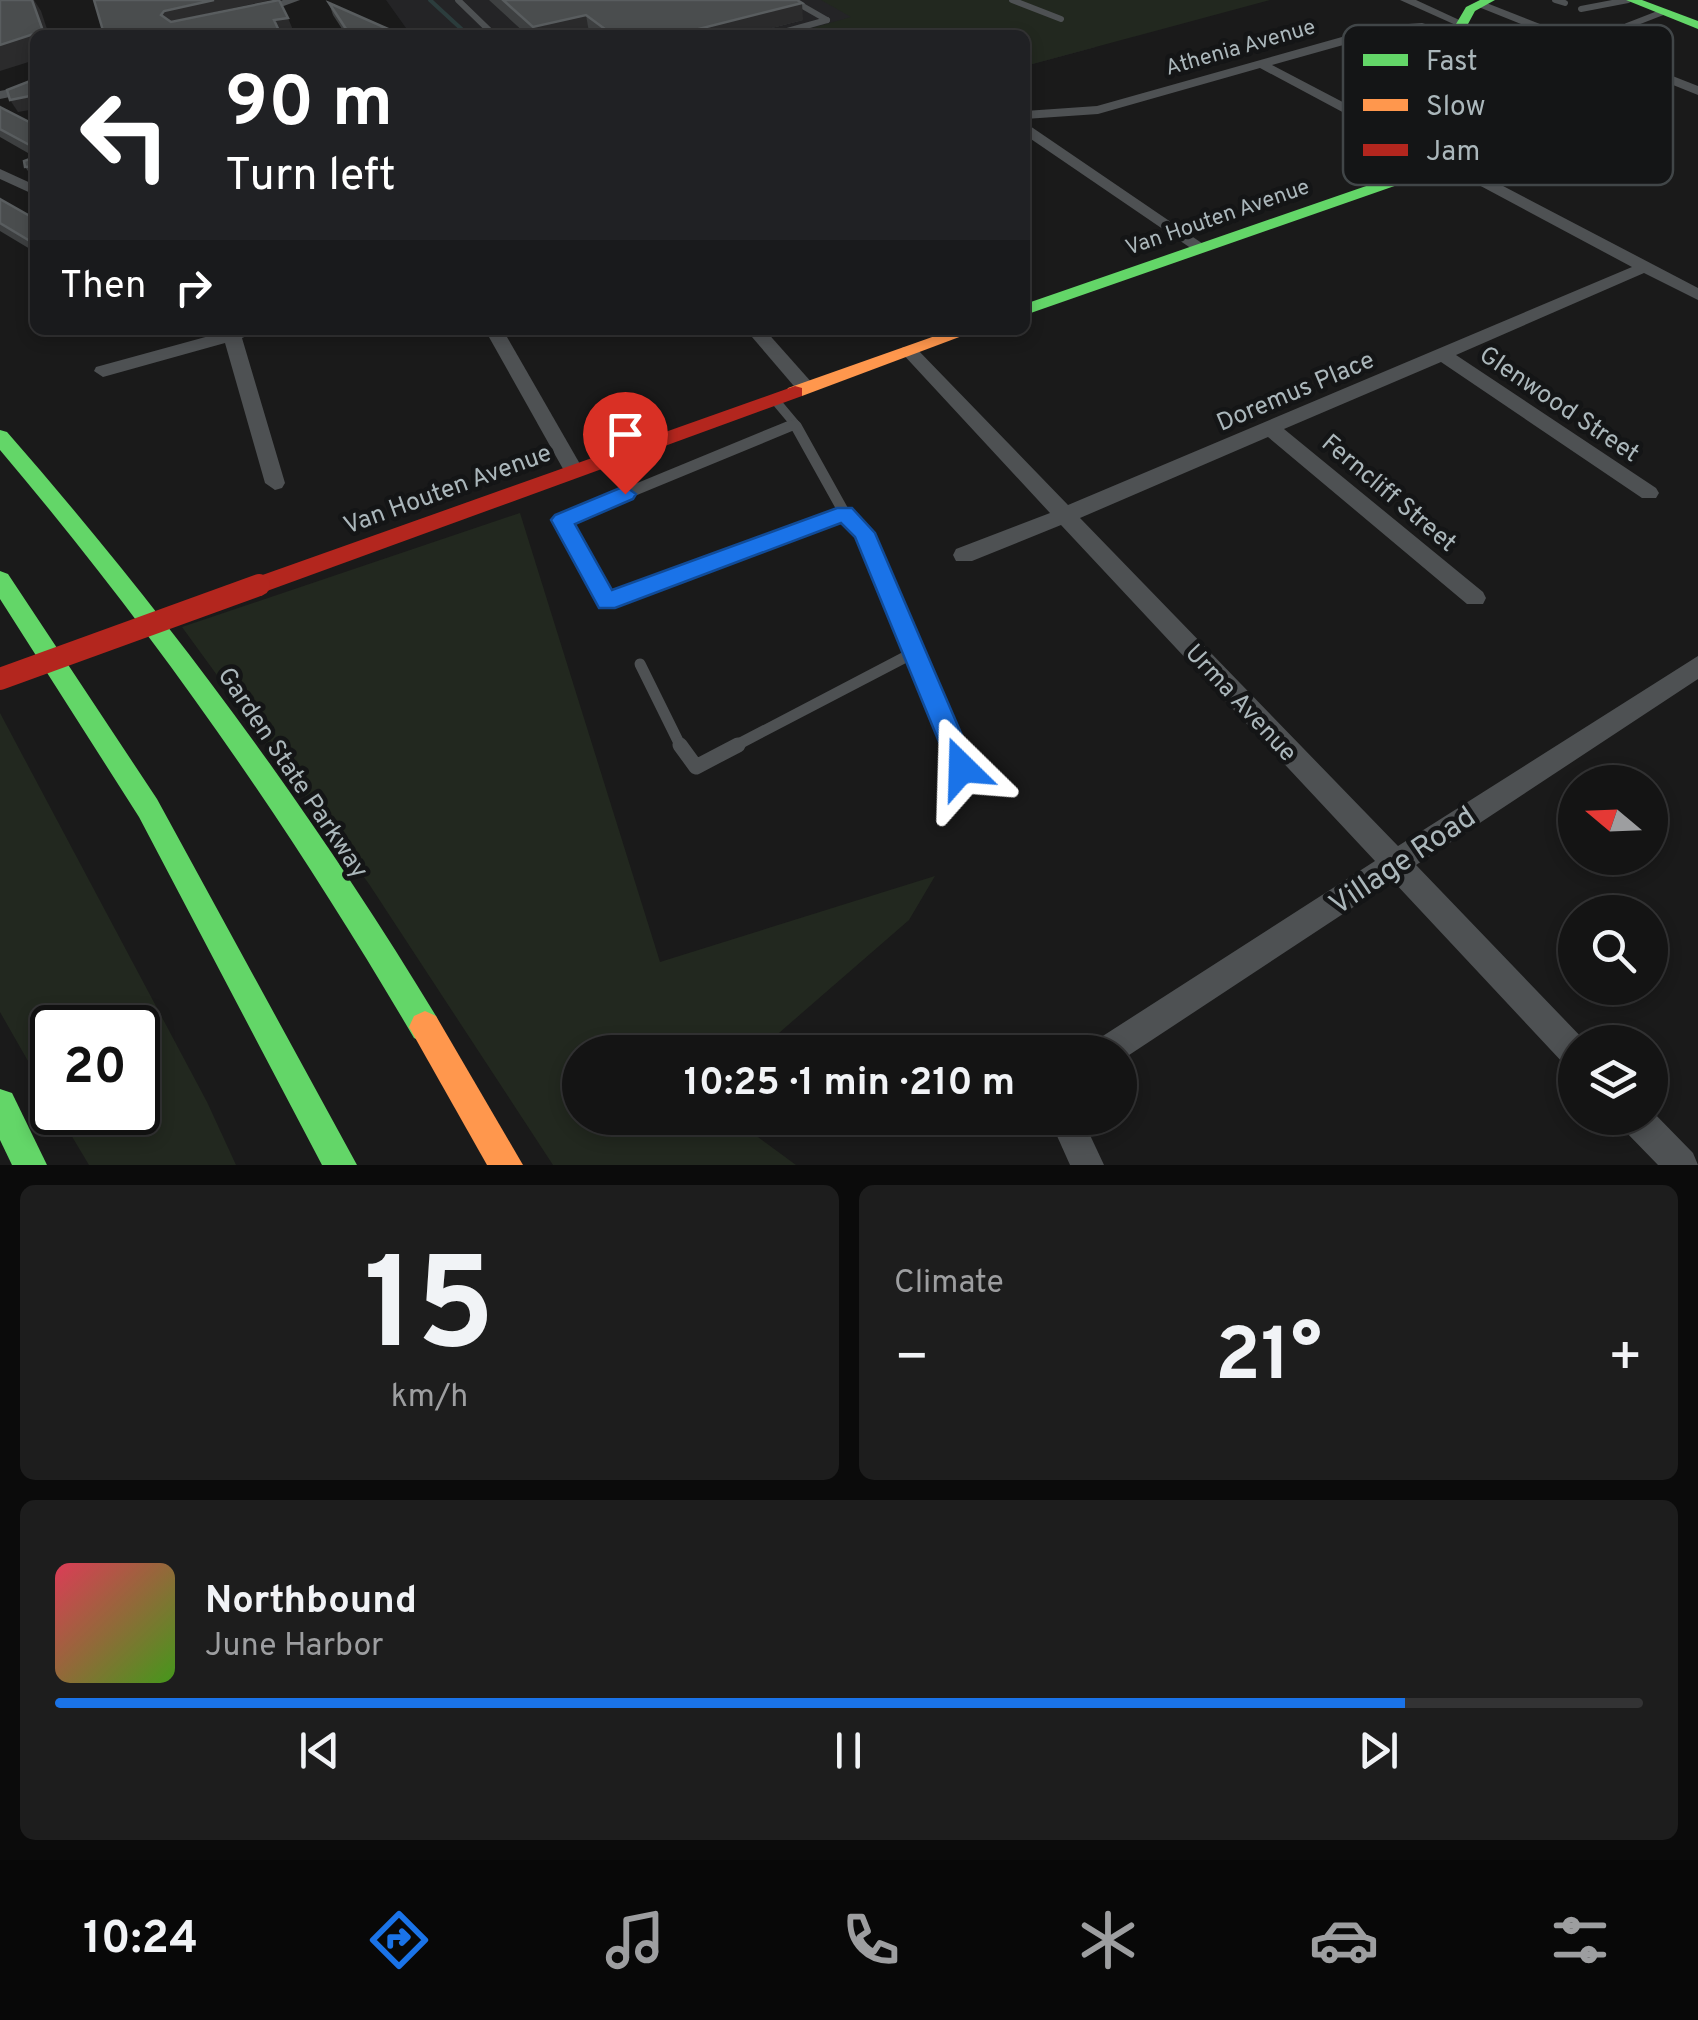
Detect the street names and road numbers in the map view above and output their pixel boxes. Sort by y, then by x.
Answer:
street label: Athenia Avenue [1163,14,1319,83]
street label: Van Houten Avenue [1122,174,1313,262]
street label: Glenwood Street [1472,340,1645,471]
street label: Doremus Place [1212,345,1380,440]
street label: Ferncliff Street [1314,428,1462,560]
street label: Van Houten Avenue [340,438,556,543]
street label: Urma Avenue [1177,638,1303,770]
street label: Garden State Parkway [209,662,374,885]
street label: Village Road [1323,800,1484,925]

